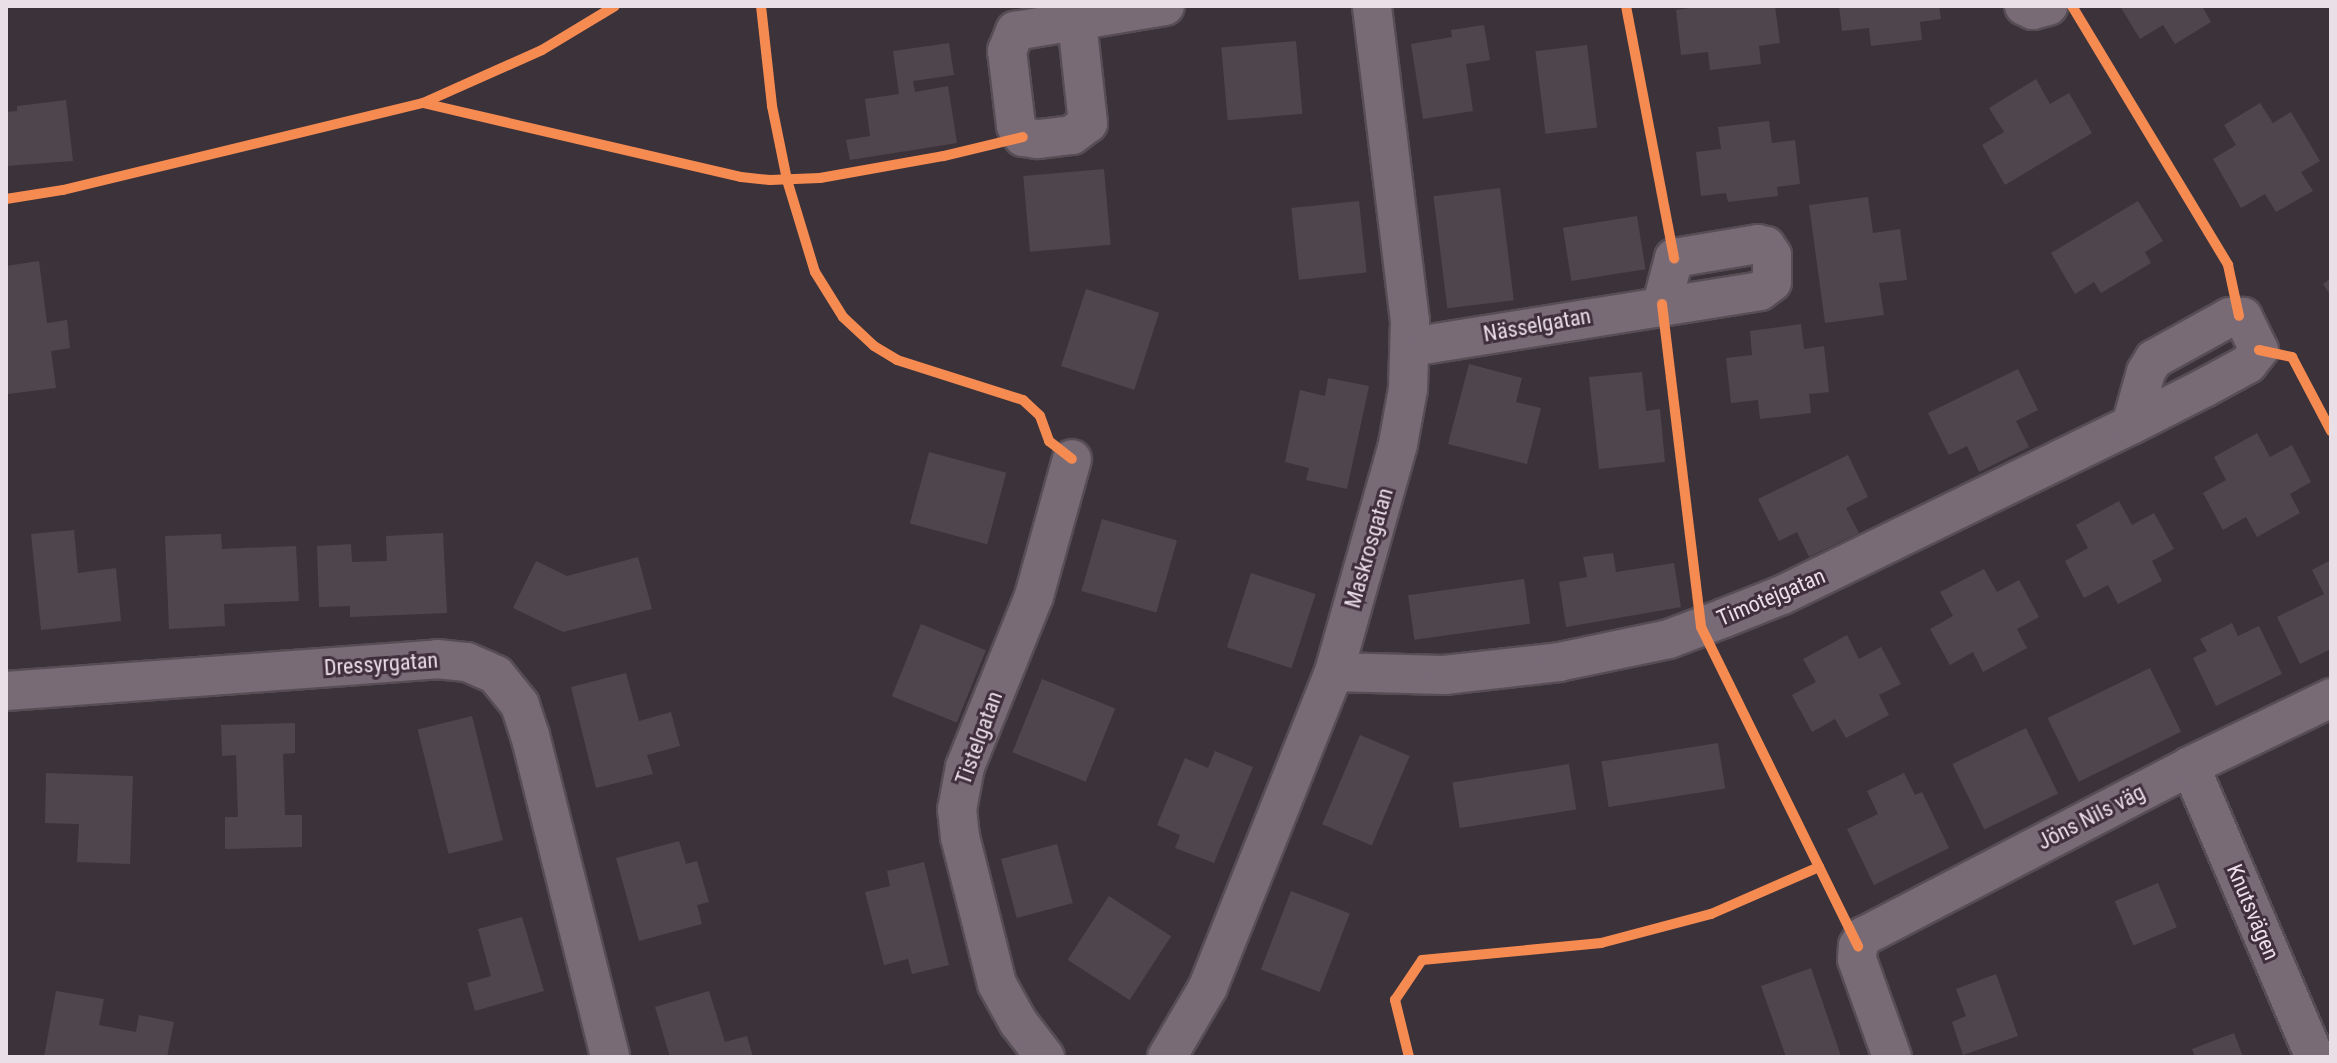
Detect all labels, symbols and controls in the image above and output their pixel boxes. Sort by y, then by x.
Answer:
street label: Nässelgatan [1481,303,1593,347]
street label: Maskrosgatan [1339,485,1399,611]
street label: Timotejgatan [1713,562,1829,632]
street label: Dressyrgatan [323,647,439,681]
street label: Tistelgatan [950,688,1008,788]
street label: Jöns Nils väg [2033,779,2149,855]
street label: Knutsvägen [2221,860,2285,964]

